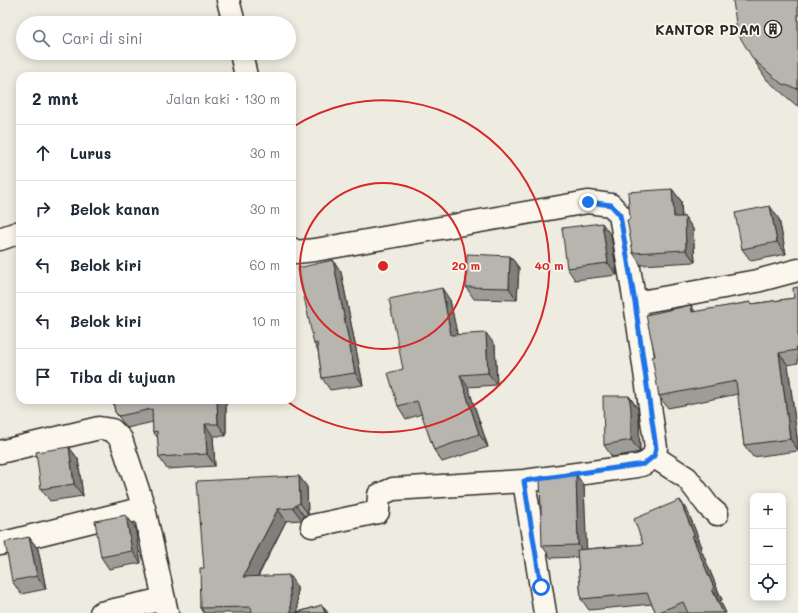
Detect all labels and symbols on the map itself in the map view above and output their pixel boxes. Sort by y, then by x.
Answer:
building icon: KANTOR PDAM [763,19,783,39]
place label: KANTOR PDAM [655,20,760,39]
route end [579,193,597,211]
text: 20 m [452,257,480,273]
text: 40 m [534,257,564,273]
centre of rings [376,259,390,273]
route start [532,578,550,596]

